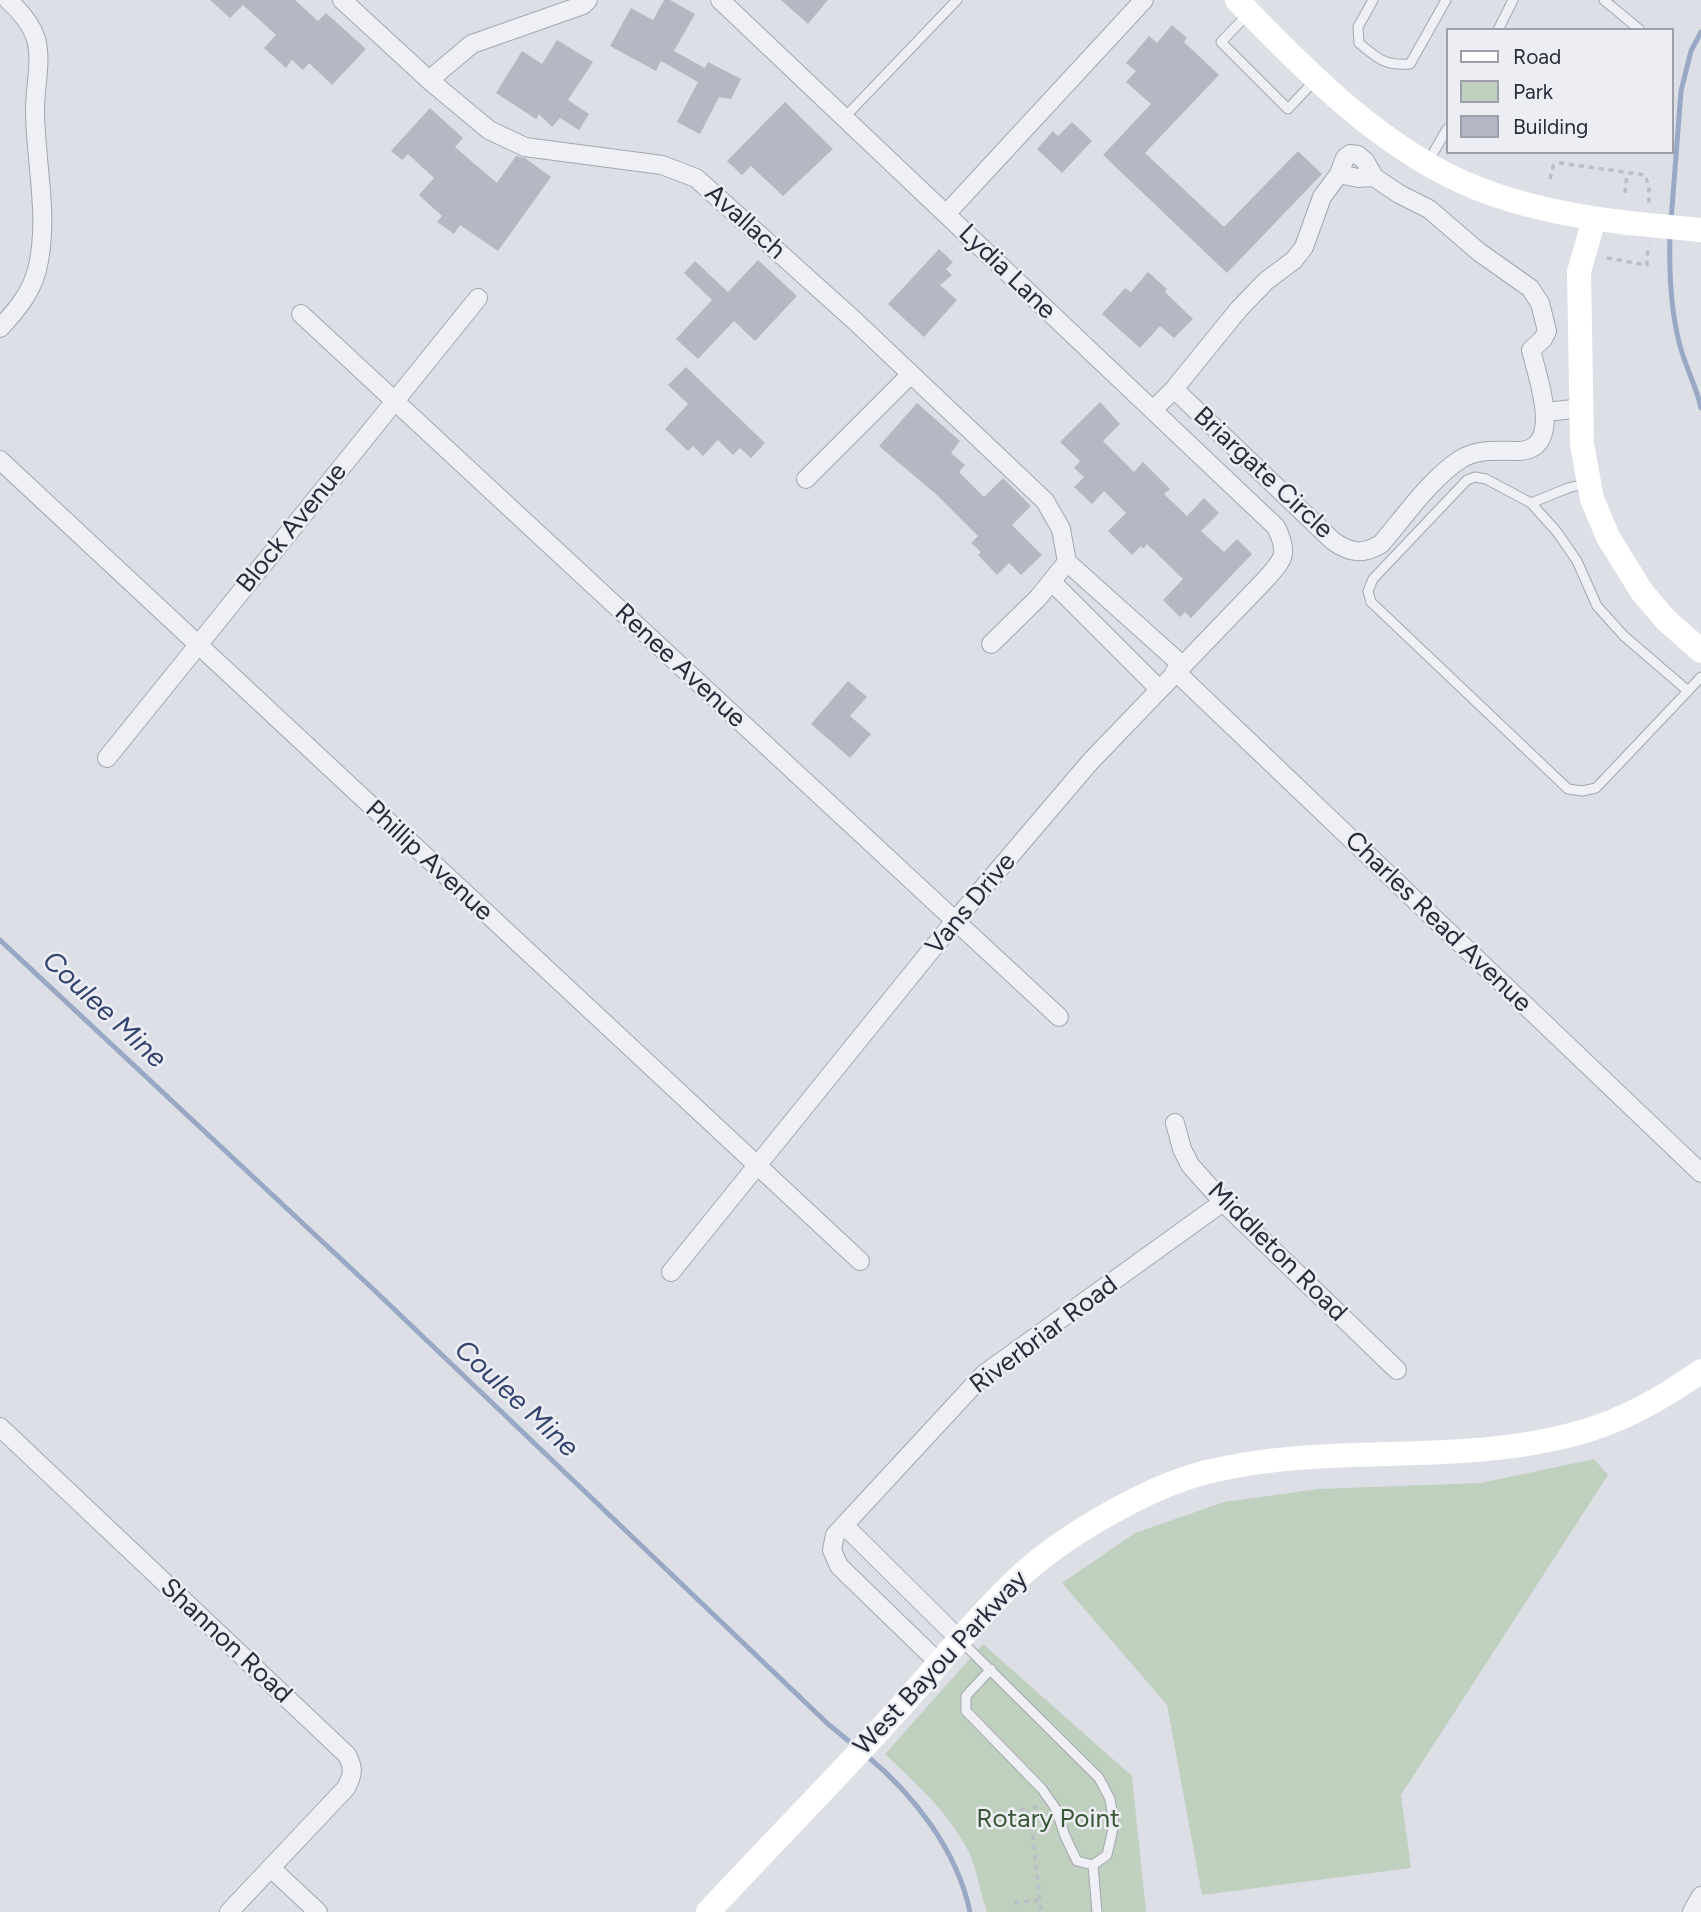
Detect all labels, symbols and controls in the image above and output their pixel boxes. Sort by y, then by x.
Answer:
legend [1446,28,1673,154]
text: Road [1513,44,1561,69]
text: Park [1513,79,1553,104]
text: Building [1513,114,1588,139]
street label: Avallach [699,178,791,266]
street label: Lydia Lane [952,218,1062,326]
street label: Briargate Circle [1187,400,1339,546]
street label: Block Avenue [230,457,354,599]
street label: Renee Avenue [608,597,752,735]
street label: Phillip Avenue [359,794,499,928]
street label: Charles Read Avenue [1338,825,1538,1019]
street label: Vans Drive [919,847,1023,961]
water label: Coulee Mine [35,944,173,1076]
street label: Middleton Road [1201,1176,1353,1328]
street label: Riverbriar Road [964,1269,1124,1401]
water label: Coulee Mine [447,1333,585,1465]
street label: West Bayou Parkway [847,1564,1035,1762]
street label: Shannon Road [154,1572,298,1710]
park label: Rotary Point [976,1803,1120,1835]

